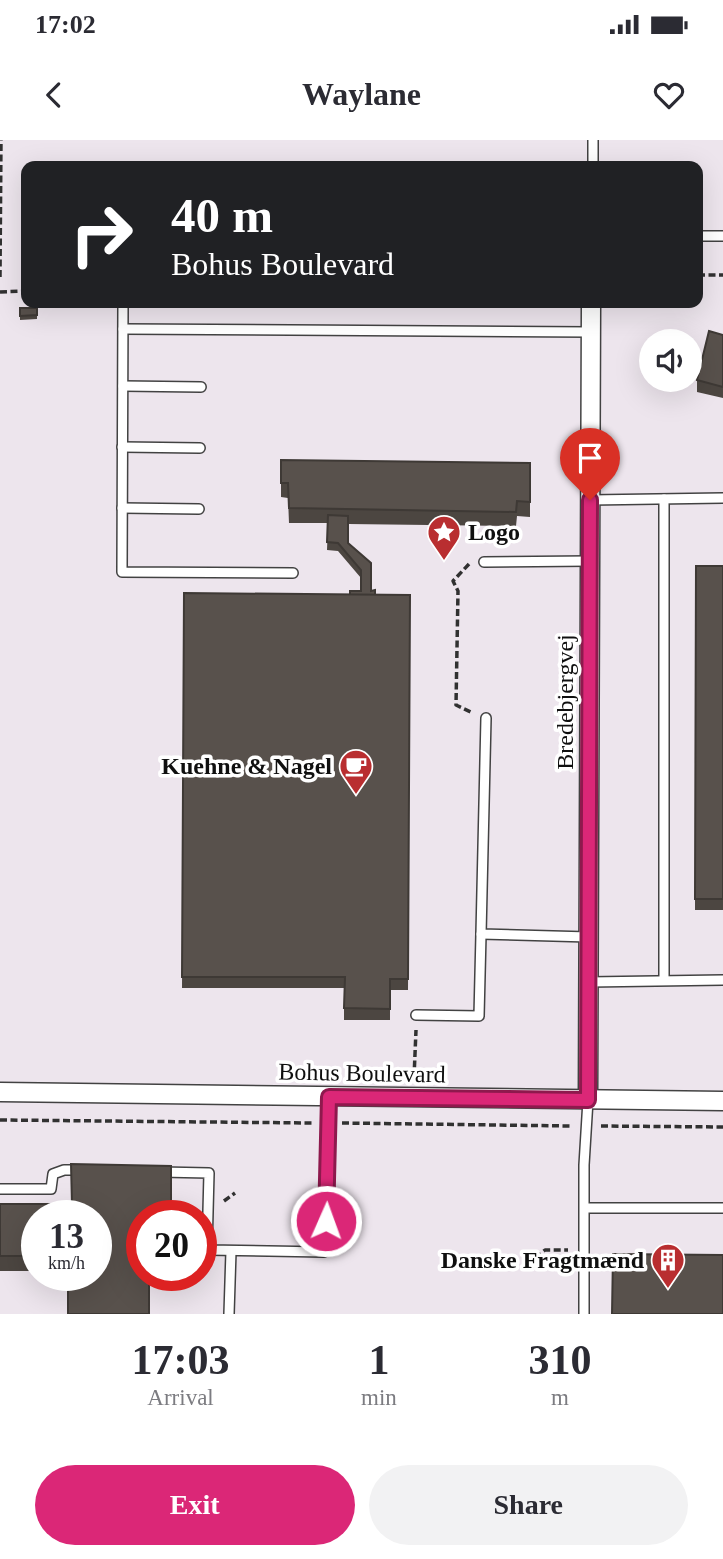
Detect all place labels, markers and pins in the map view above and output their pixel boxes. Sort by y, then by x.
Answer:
pin [560,428,620,500]
place icon: Logo [425,513,463,562]
place label: Logo [468,519,520,545]
cafe icon: Kuehne & Nagel [337,747,375,796]
place label: Kuehne & Nagel [161,753,332,779]
building icon: Danske Fragtmænd [649,1241,687,1290]
place label: Danske Fragtmænd [441,1247,645,1273]

